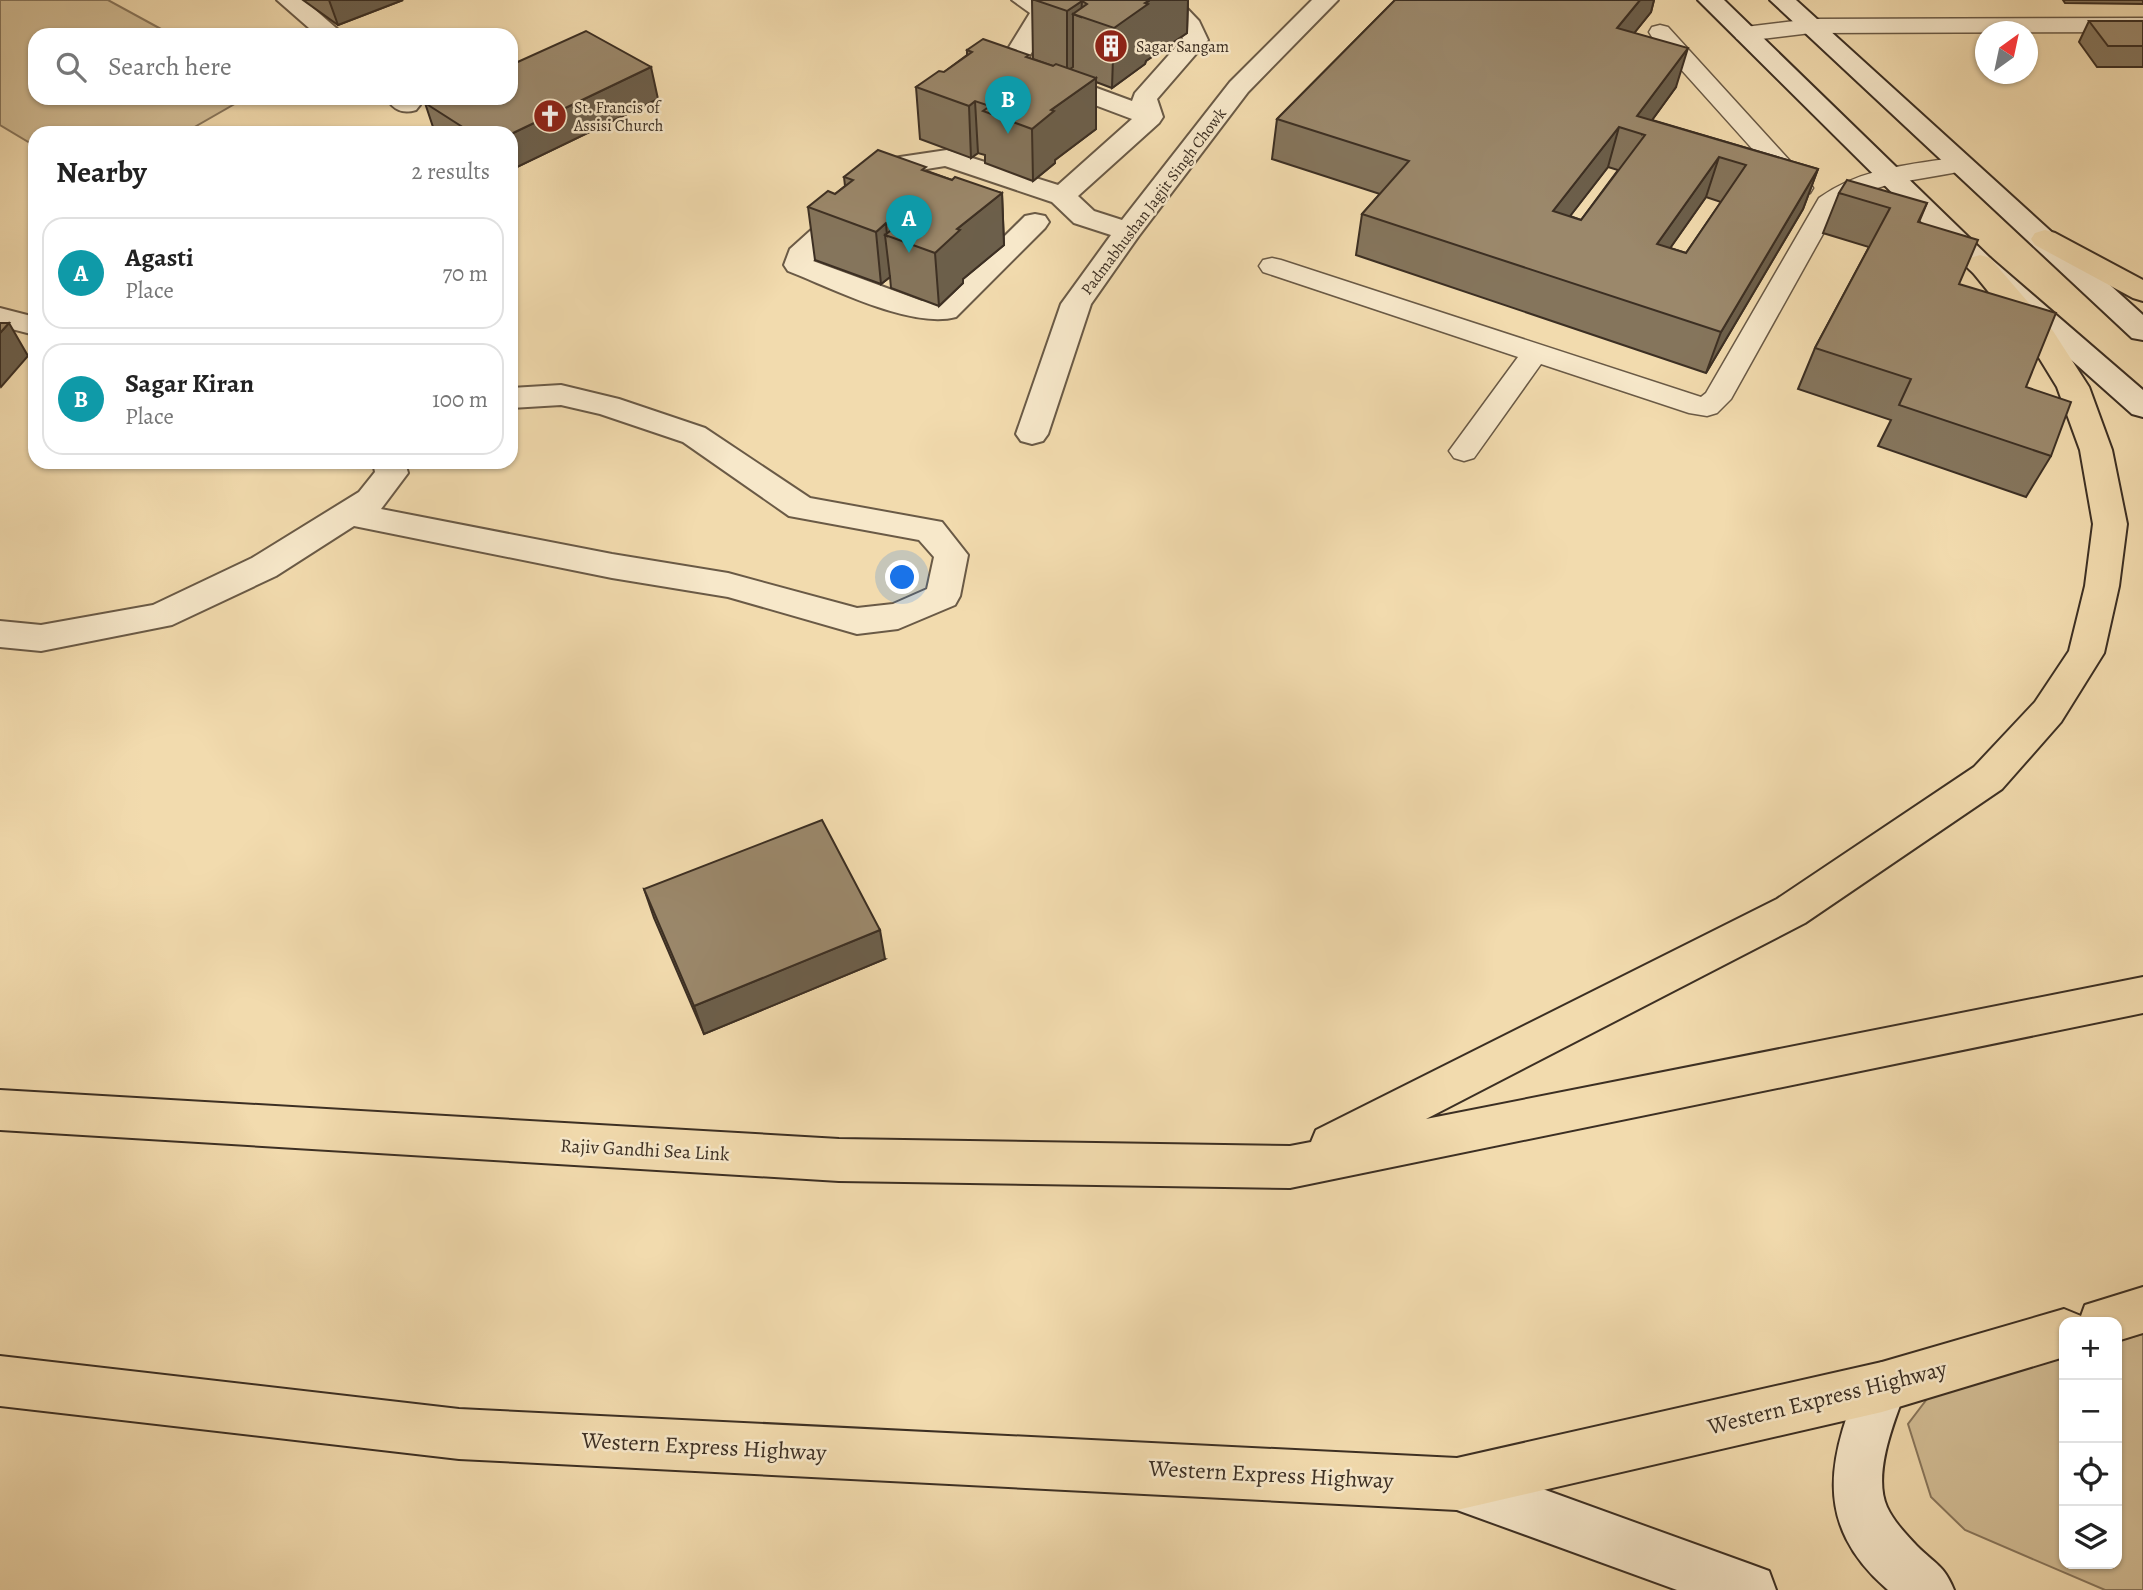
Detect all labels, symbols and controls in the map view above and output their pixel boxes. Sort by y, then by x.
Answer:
north arrow [1975,21,2038,84]
building icon: Sagar Sangam [1092,27,1130,65]
search box [28,28,518,105]
place label: Sagar Sangam [1136,36,1229,58]
icon: search [52,48,90,86]
text: Search here [108,49,232,84]
pin: B [985,76,1031,134]
church icon: St. Francis of Assisi Church [531,97,569,135]
place label: St. Francis of Assisi Church [573,97,664,137]
street label: Padmabhushan Jagjit Singh Chowk [1076,103,1232,300]
text: Nearby [56,152,147,192]
text: 2 results [412,156,490,187]
pin: A [886,195,932,253]
text: Agasti [125,240,194,275]
text: A [74,258,88,289]
text: 70 m [442,258,488,289]
text: Place [125,275,174,306]
text: Sagar Kiran [125,366,254,401]
text: B [74,384,88,415]
text: 100 m [432,384,488,415]
text: Place [125,401,174,432]
your location [885,560,919,594]
street label: Rajiv Gandhi Sea Link [560,1133,731,1167]
map controls [2059,1317,2122,1569]
button: + [2059,1317,2122,1380]
street label: Western Express Highway [1704,1353,1950,1442]
button: − [2059,1380,2122,1443]
street label: Western Express Highway [580,1425,828,1468]
button: locate [2059,1443,2122,1506]
street label: Western Express Highway [1147,1453,1395,1496]
button: layers [2059,1506,2122,1569]

